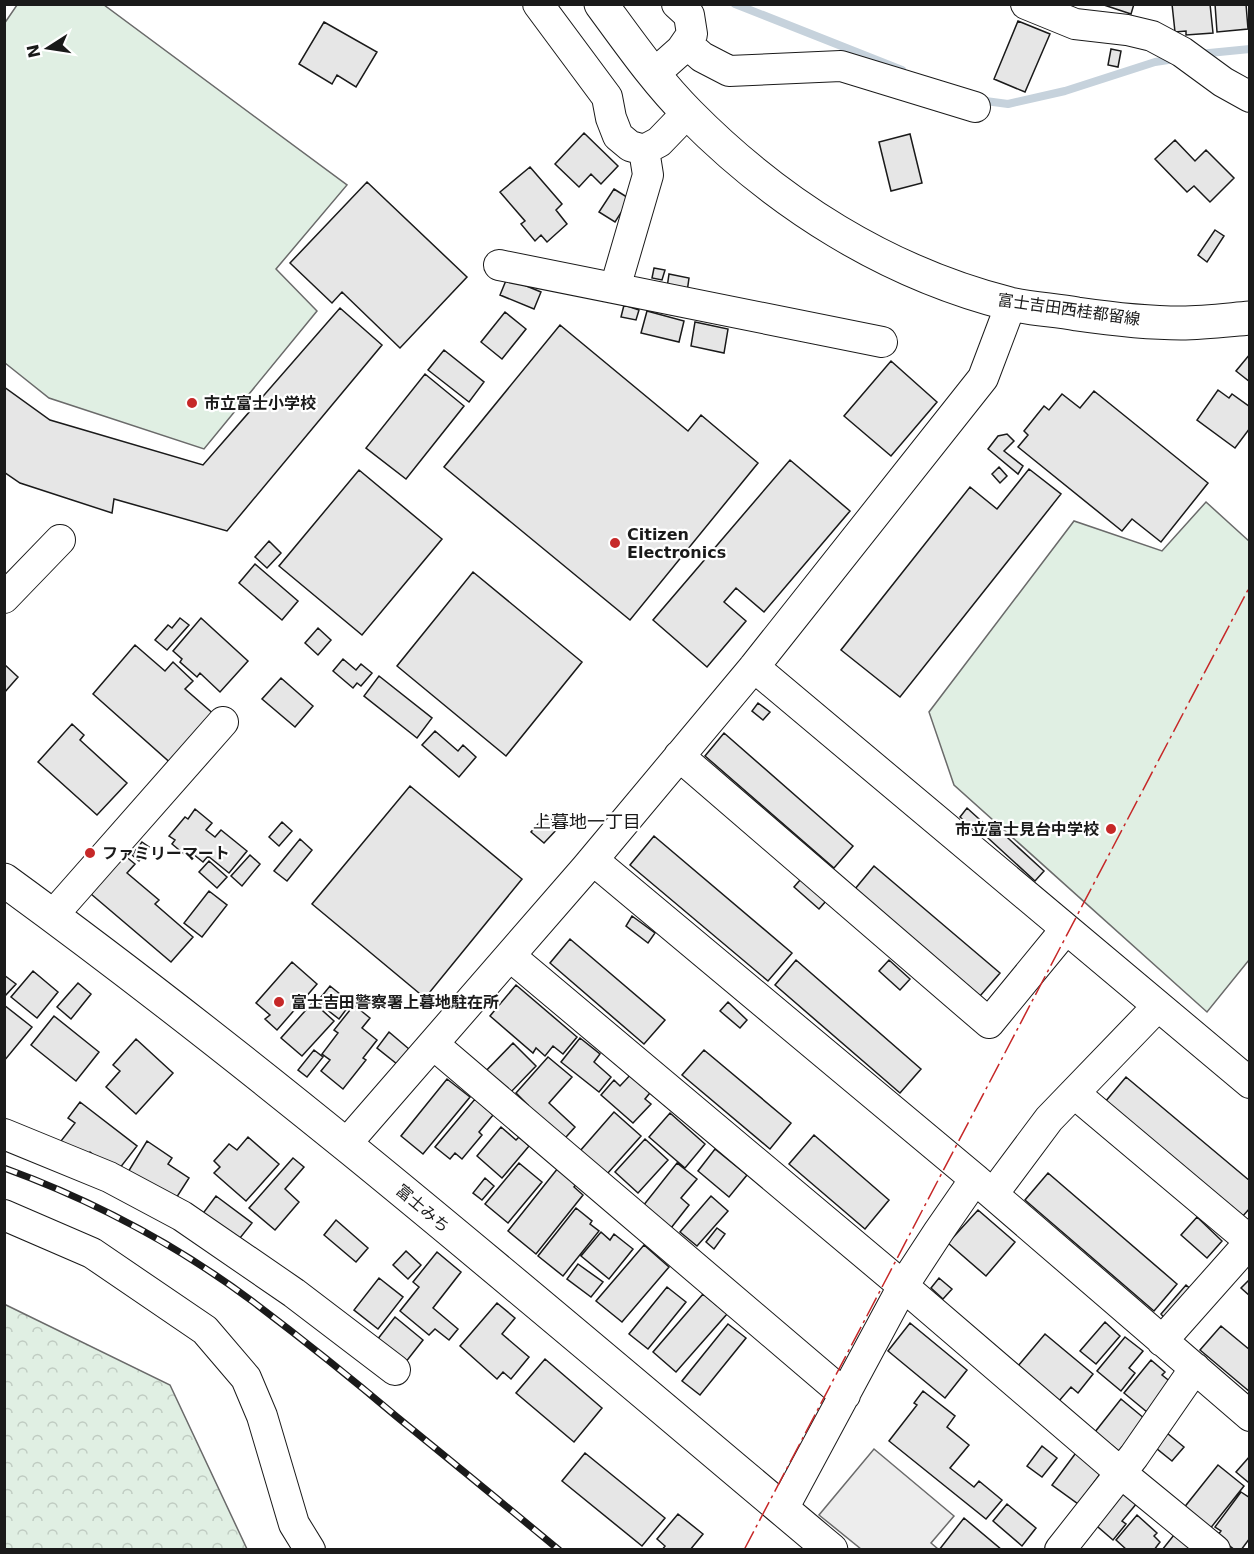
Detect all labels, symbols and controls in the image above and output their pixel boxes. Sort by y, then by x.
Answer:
north arrow [18,18,78,78]
text: N [23,42,45,60]
street label: 富士吉田西桂都留線 [996,290,1142,329]
place label: 市立富士小学校 [204,394,316,413]
marker: 市立富士小学校 [185,396,199,410]
place label: Citizen Electronics [627,525,726,562]
marker: Citizen Electronics [608,536,622,550]
district label: 上暮地一丁目 [533,811,641,832]
place label: 市立富士見台中学校 [955,820,1099,839]
marker: 市立富士見台中学校 [1104,822,1118,836]
place label: ファミリーマート [102,844,230,863]
marker: ファミリーマート [83,846,97,860]
place label: 富士吉田警察署上暮地駐在所 [291,993,499,1012]
marker: 富士吉田警察署上暮地駐在所 [272,995,286,1009]
street label: 富士みち [392,1181,453,1236]

